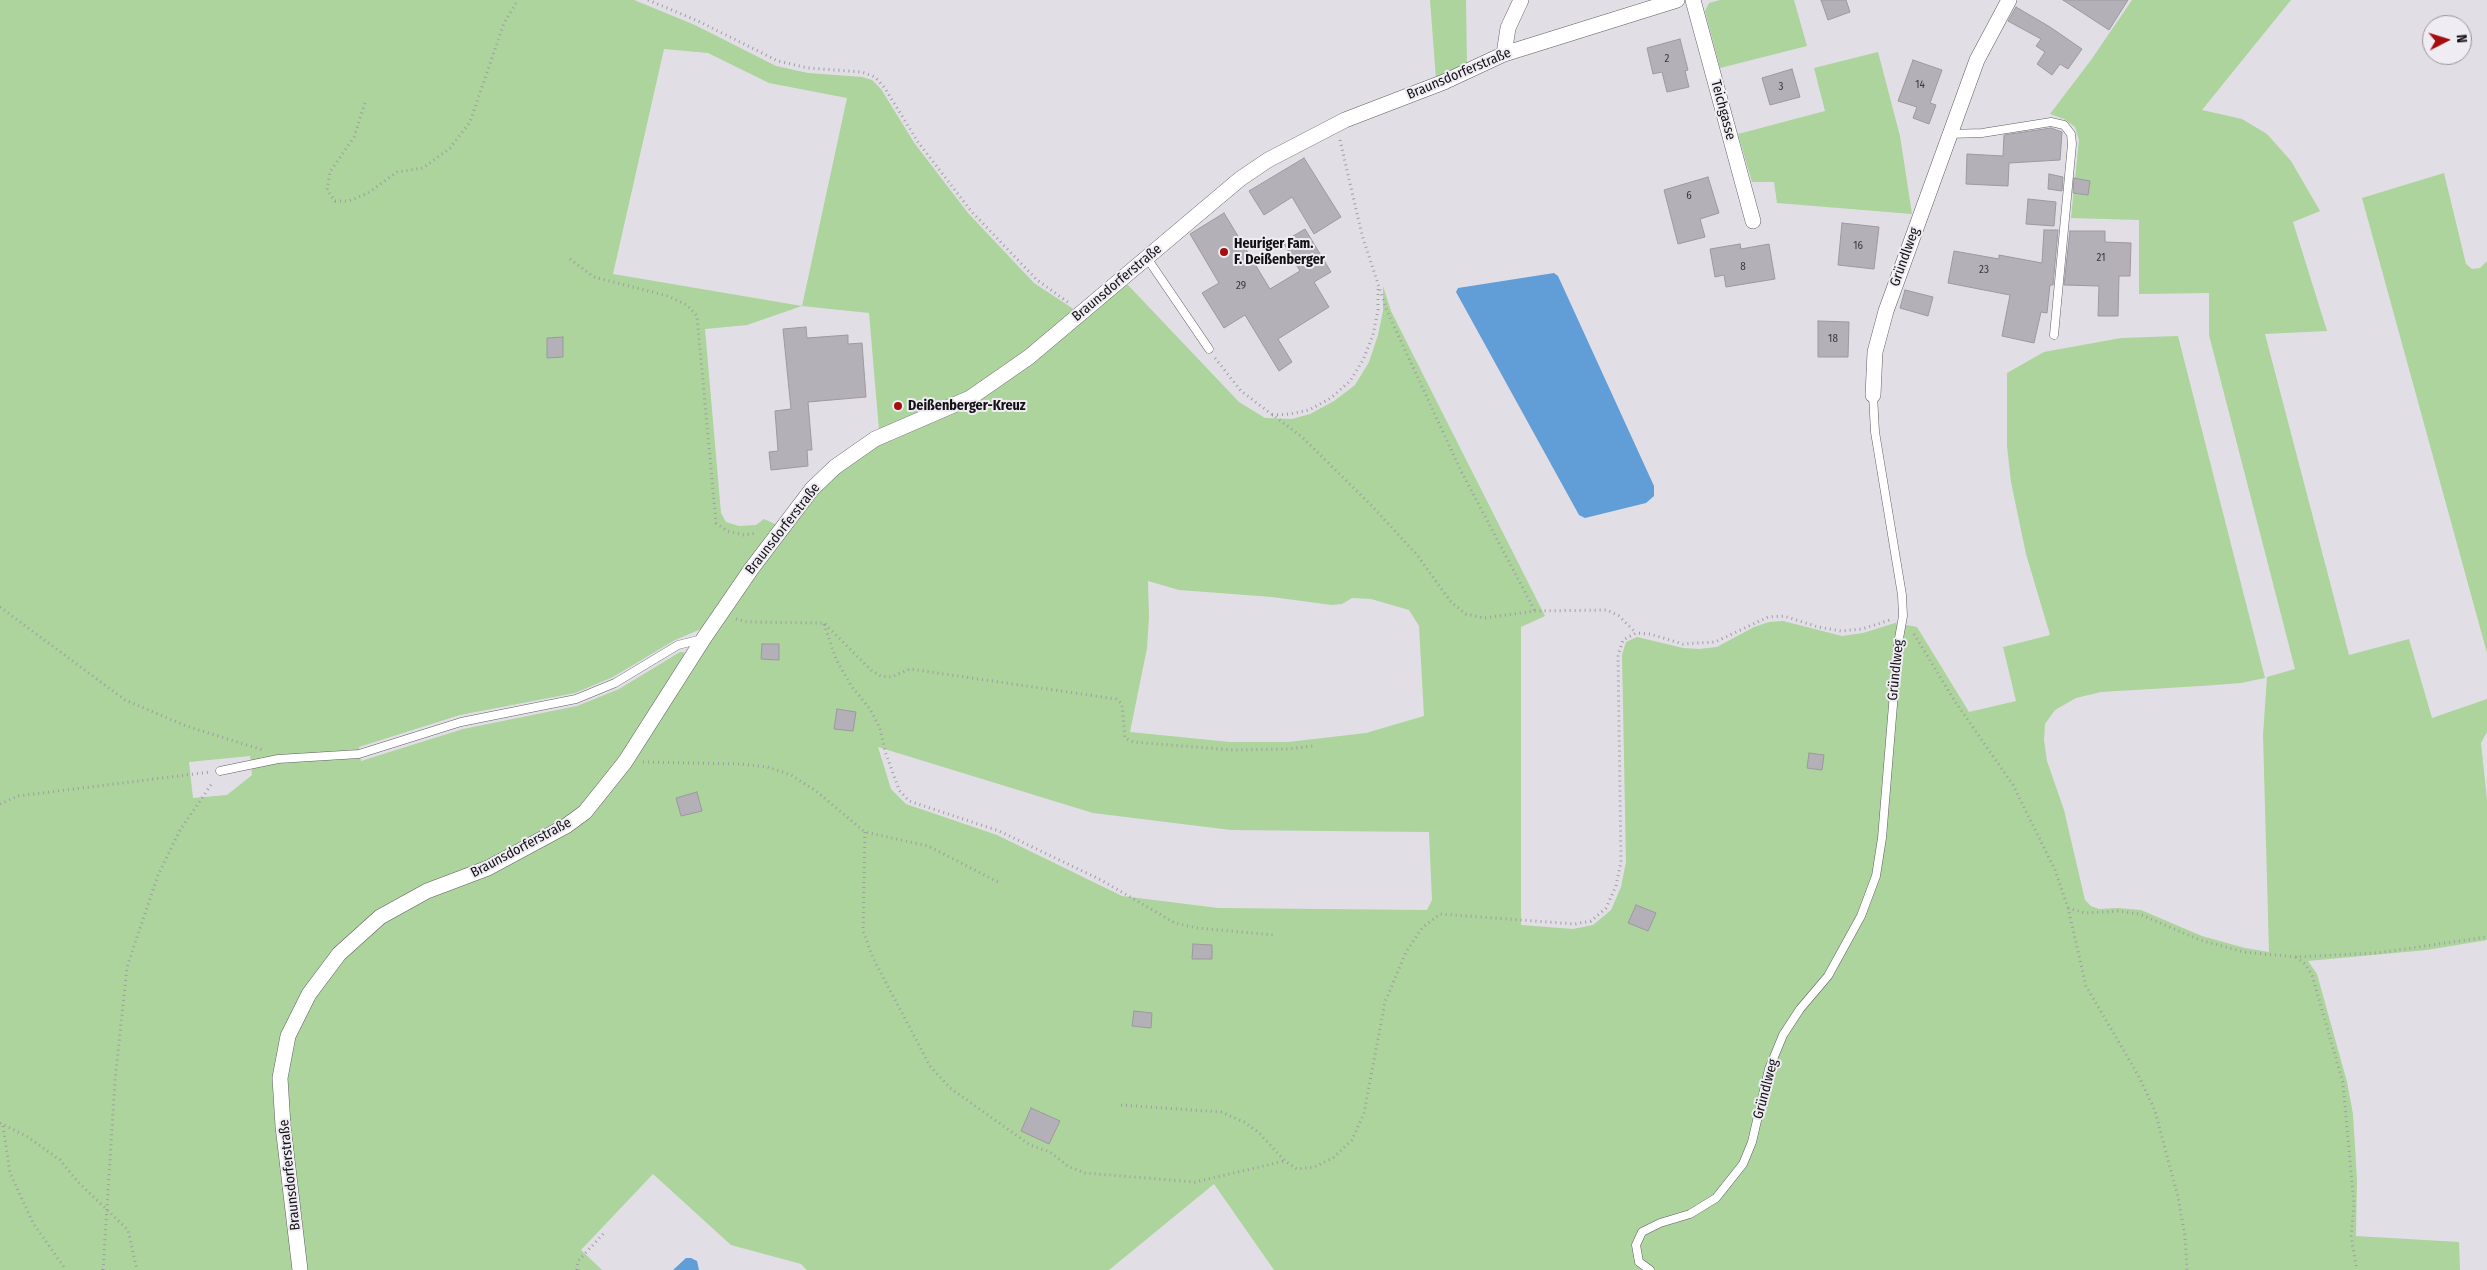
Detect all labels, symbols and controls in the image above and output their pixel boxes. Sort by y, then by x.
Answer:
north arrow [2422,15,2472,65]
text: N [2453,34,2470,44]
street label: Braunsdorferstraße [1404,44,1514,104]
house number: 2 [1665,52,1669,66]
street label: Teichgasse [1707,78,1739,142]
house number: 14 [1915,78,1925,92]
house number: 3 [1779,80,1783,94]
house number: 6 [1686,189,1692,203]
street label: Gründlweg [1887,225,1923,289]
place label: Heuriger Fam. F. Deißenberger [1234,236,1325,268]
house number: 16 [1853,239,1863,253]
street label: Braunsdorferstraße [1069,241,1165,325]
marker: Heuriger Fam. F. Deißenberger [1218,246,1230,258]
house number: 21 [2097,251,2105,265]
house number: 8 [1740,260,1746,274]
house number: 23 [1979,263,1989,277]
house number: 29 [1236,279,1246,293]
house number: 18 [1828,332,1838,346]
place label: Deißenberger-Kreuz [908,398,1026,414]
marker: Deißenberger-Kreuz [892,400,904,412]
street label: Braunsdorferstraße [742,480,824,578]
street label: Gründlweg [1884,639,1908,701]
street label: Braunsdorferstraße [468,814,574,882]
street label: Gründlweg [1750,1057,1782,1121]
street label: Braunsdorferstraße [276,1119,304,1231]

